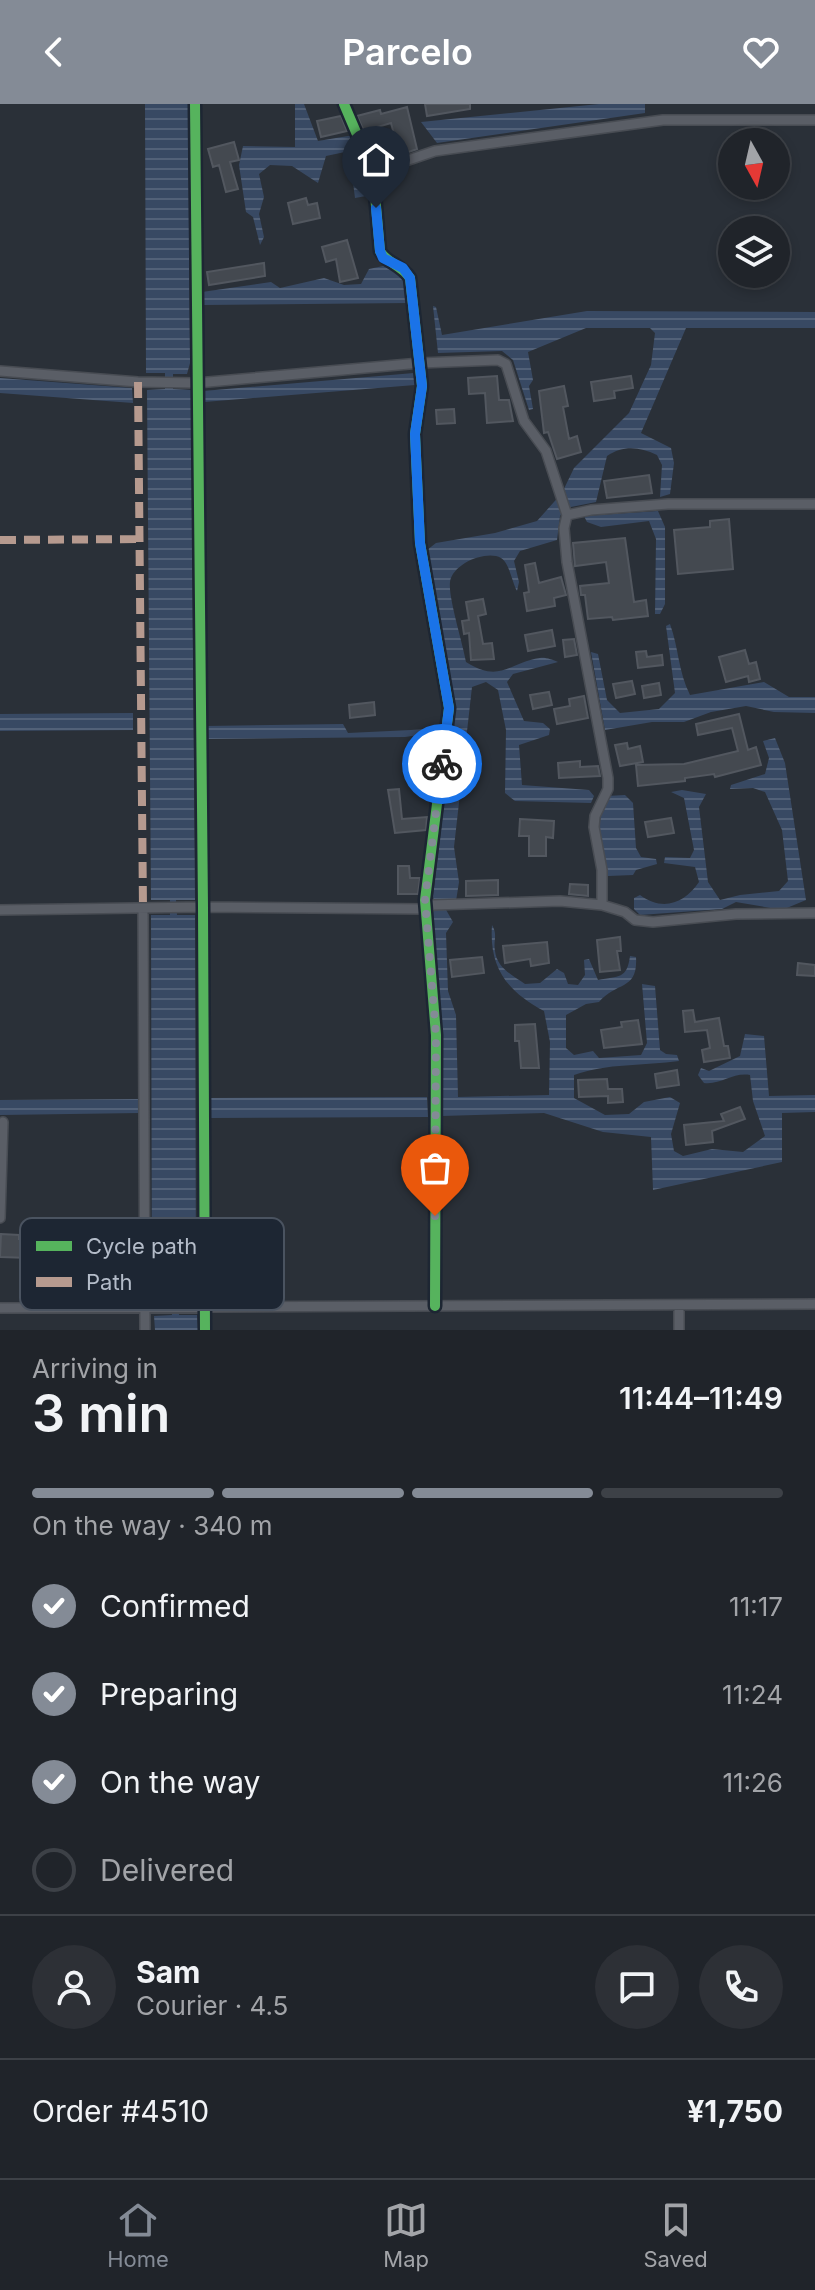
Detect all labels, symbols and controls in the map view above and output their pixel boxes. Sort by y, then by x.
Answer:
icon: back [32,30,76,74]
text: Parcelo [342,30,473,74]
icon: heart [739,30,783,74]
pin [342,126,410,208]
north arrow [718,128,790,200]
map controls [718,128,790,288]
icon: home [354,138,398,182]
button: layers [718,216,790,288]
courier [402,724,482,804]
icon: bike [420,742,464,786]
pin [401,1134,469,1216]
icon: bag [413,1146,457,1190]
legend [20,1218,284,1310]
text: Cycle path [86,1233,197,1259]
text: Path [86,1269,133,1295]
text: Arriving in [32,1353,158,1384]
text: 11:44–11:49 [619,1380,783,1416]
text: 3 min [32,1382,170,1445]
text: On the way · 340 m [32,1510,272,1541]
icon: check [32,1584,76,1628]
text: Confirmed [100,1588,250,1624]
text: 11:17 [729,1591,783,1622]
icon: check [32,1672,76,1716]
text: Preparing [100,1676,238,1712]
text: 11:24 [722,1679,783,1710]
icon: check [32,1760,76,1804]
text: On the way [100,1764,260,1800]
text: 11:26 [722,1767,783,1798]
text: Delivered [100,1852,234,1888]
button: person [32,1945,116,2029]
button: chat [595,1945,679,2029]
button: phone [699,1945,783,2029]
text: Sam [136,1954,200,1990]
text: Courier · 4.5 [136,1990,288,2021]
text: Order #4510 [32,2093,209,2129]
text: ¥1,750 [687,2093,783,2129]
tab: Home [107,2198,169,2272]
tab: Map [383,2198,429,2272]
tab: Saved [643,2198,708,2272]

